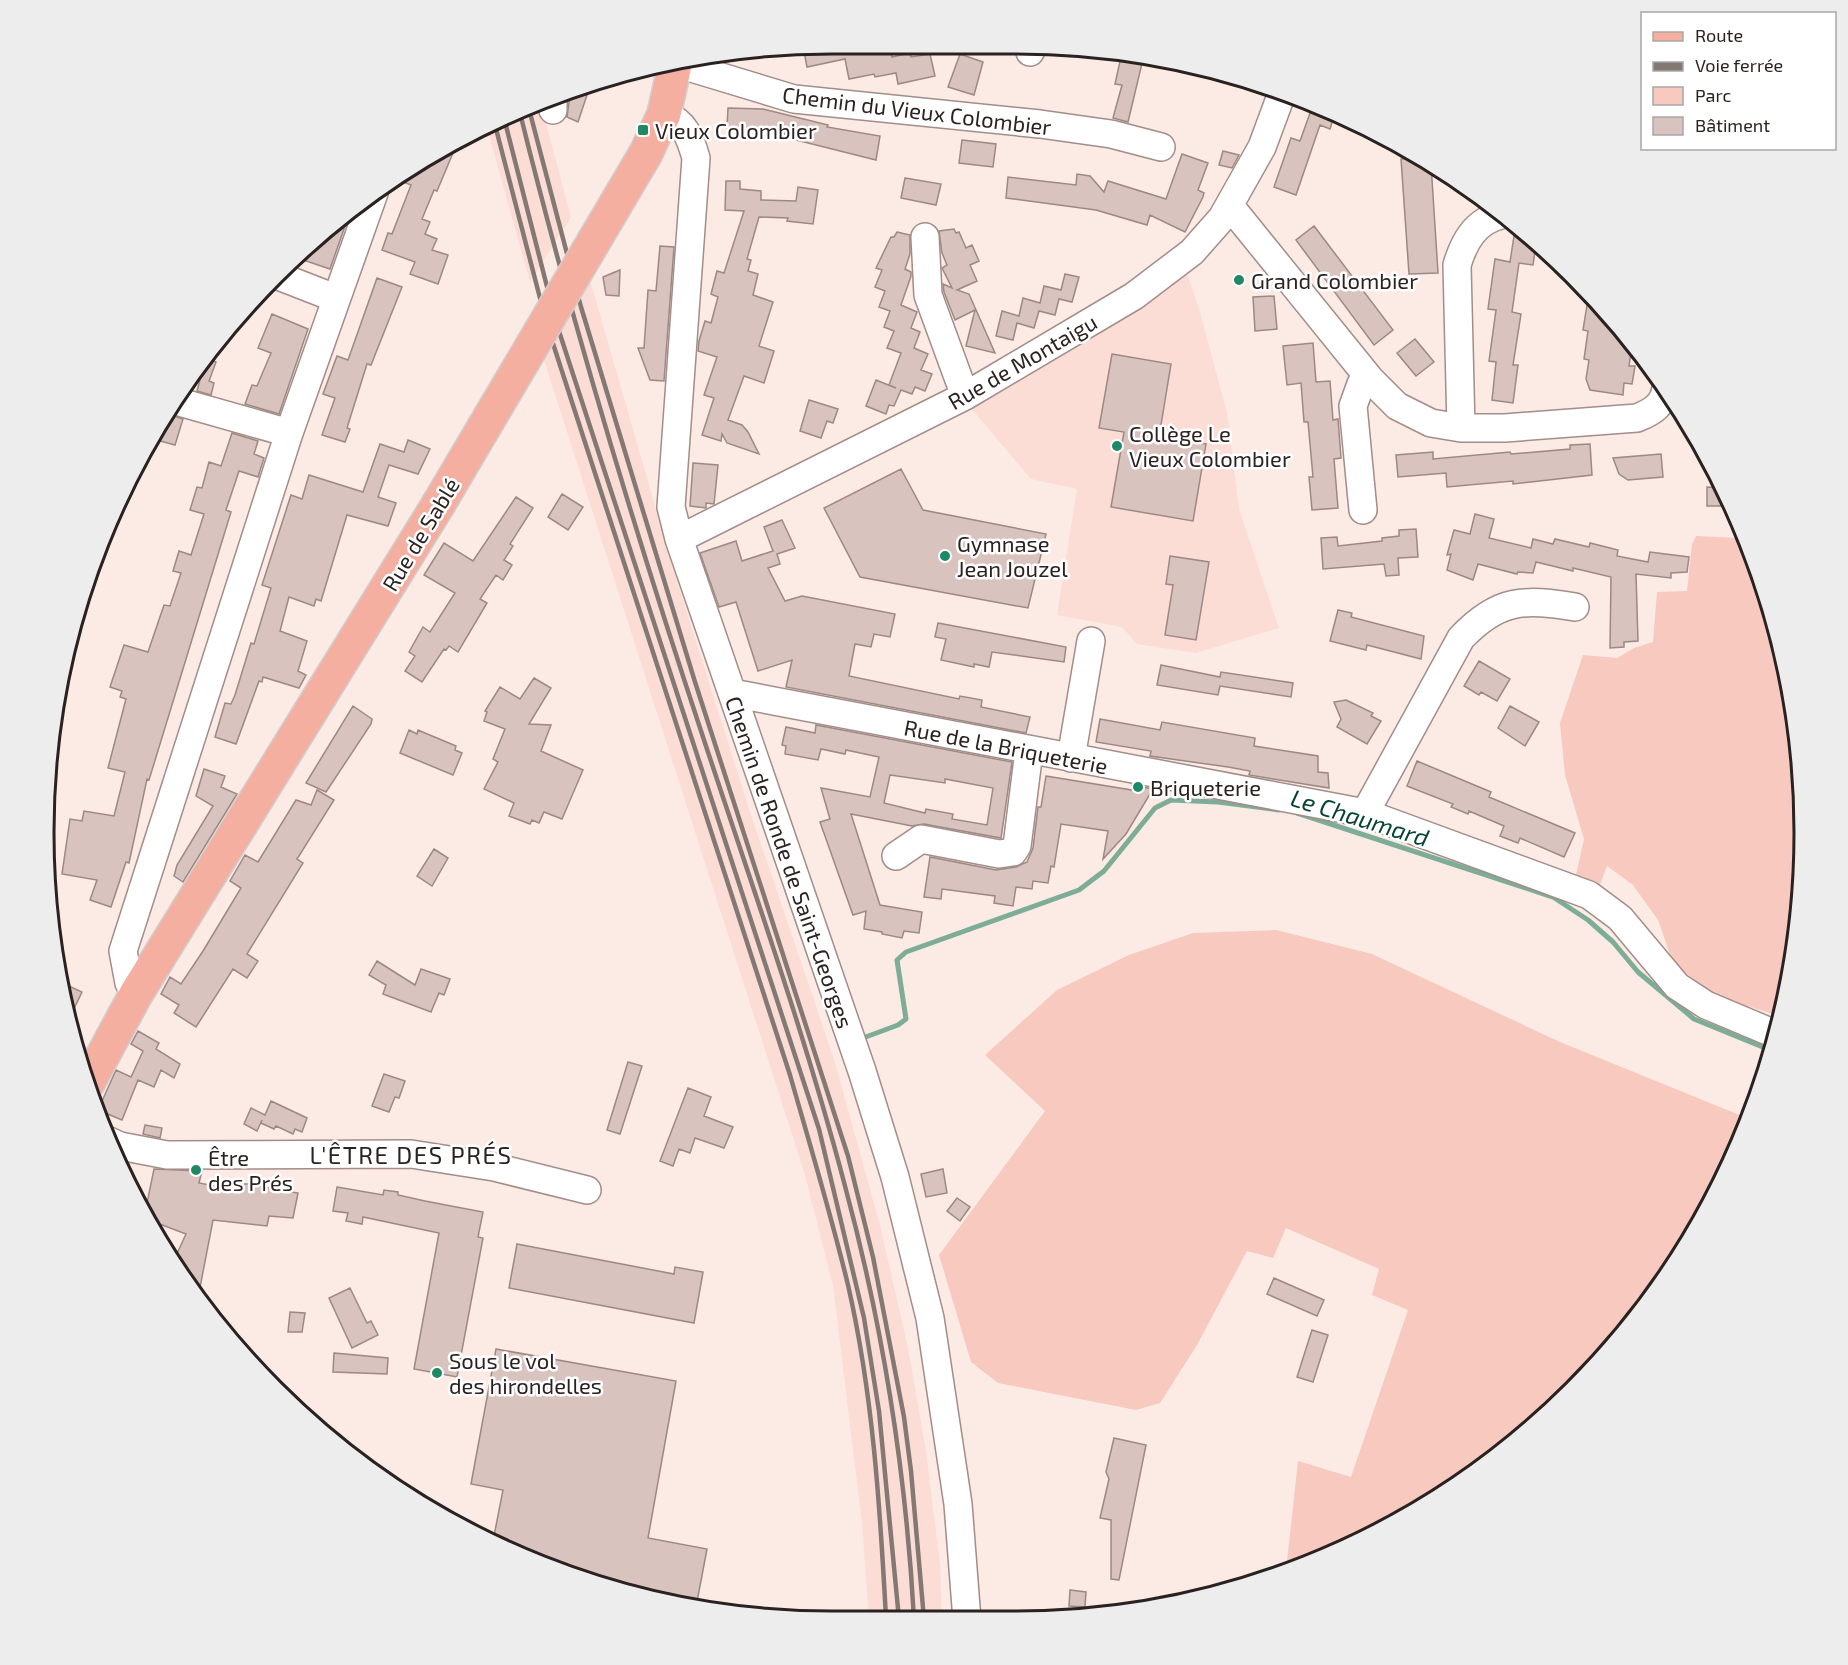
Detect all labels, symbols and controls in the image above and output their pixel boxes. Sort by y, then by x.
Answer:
legend [1641,12,1836,150]
text: Route [1695,24,1743,46]
text: Voie ferrée [1695,54,1783,76]
street label: Chemin du Vieux Colombier [781,81,1053,139]
text: Parc [1695,84,1731,106]
text: Bâtiment [1695,114,1770,136]
place label: Vieux Colombier [655,117,817,143]
marker: Vieux Colombier [636,123,650,137]
place label: Grand Colombier [1251,267,1418,293]
marker: Grand Colombier [1232,273,1246,287]
street label: Rue de Montaigu [943,308,1101,414]
place label: Collège Le Vieux Colombier [1129,420,1291,471]
marker: Collège Le Vieux Colombier [1110,439,1124,453]
street label: Rue de Sablé [376,473,464,595]
place label: Gymnase Jean Jouzel [957,530,1068,581]
marker: Gymnase Jean Jouzel [938,549,952,563]
street label: Chemin de Ronde de Saint-Georges [721,693,859,1031]
street label: Rue de la Briqueterie [902,714,1110,778]
place label: Briqueterie [1150,774,1261,800]
marker: Briqueterie [1131,780,1145,794]
water label: Le Chaumard [1287,782,1433,852]
district label: L'ÊTRE DES PRÉS [310,1140,512,1169]
place label: Être des Prés [208,1144,293,1195]
marker: Être des Prés [189,1163,203,1177]
place label: Sous le vol des hirondelles [449,1347,602,1398]
marker: Sous le vol des hirondelles [430,1366,444,1380]

